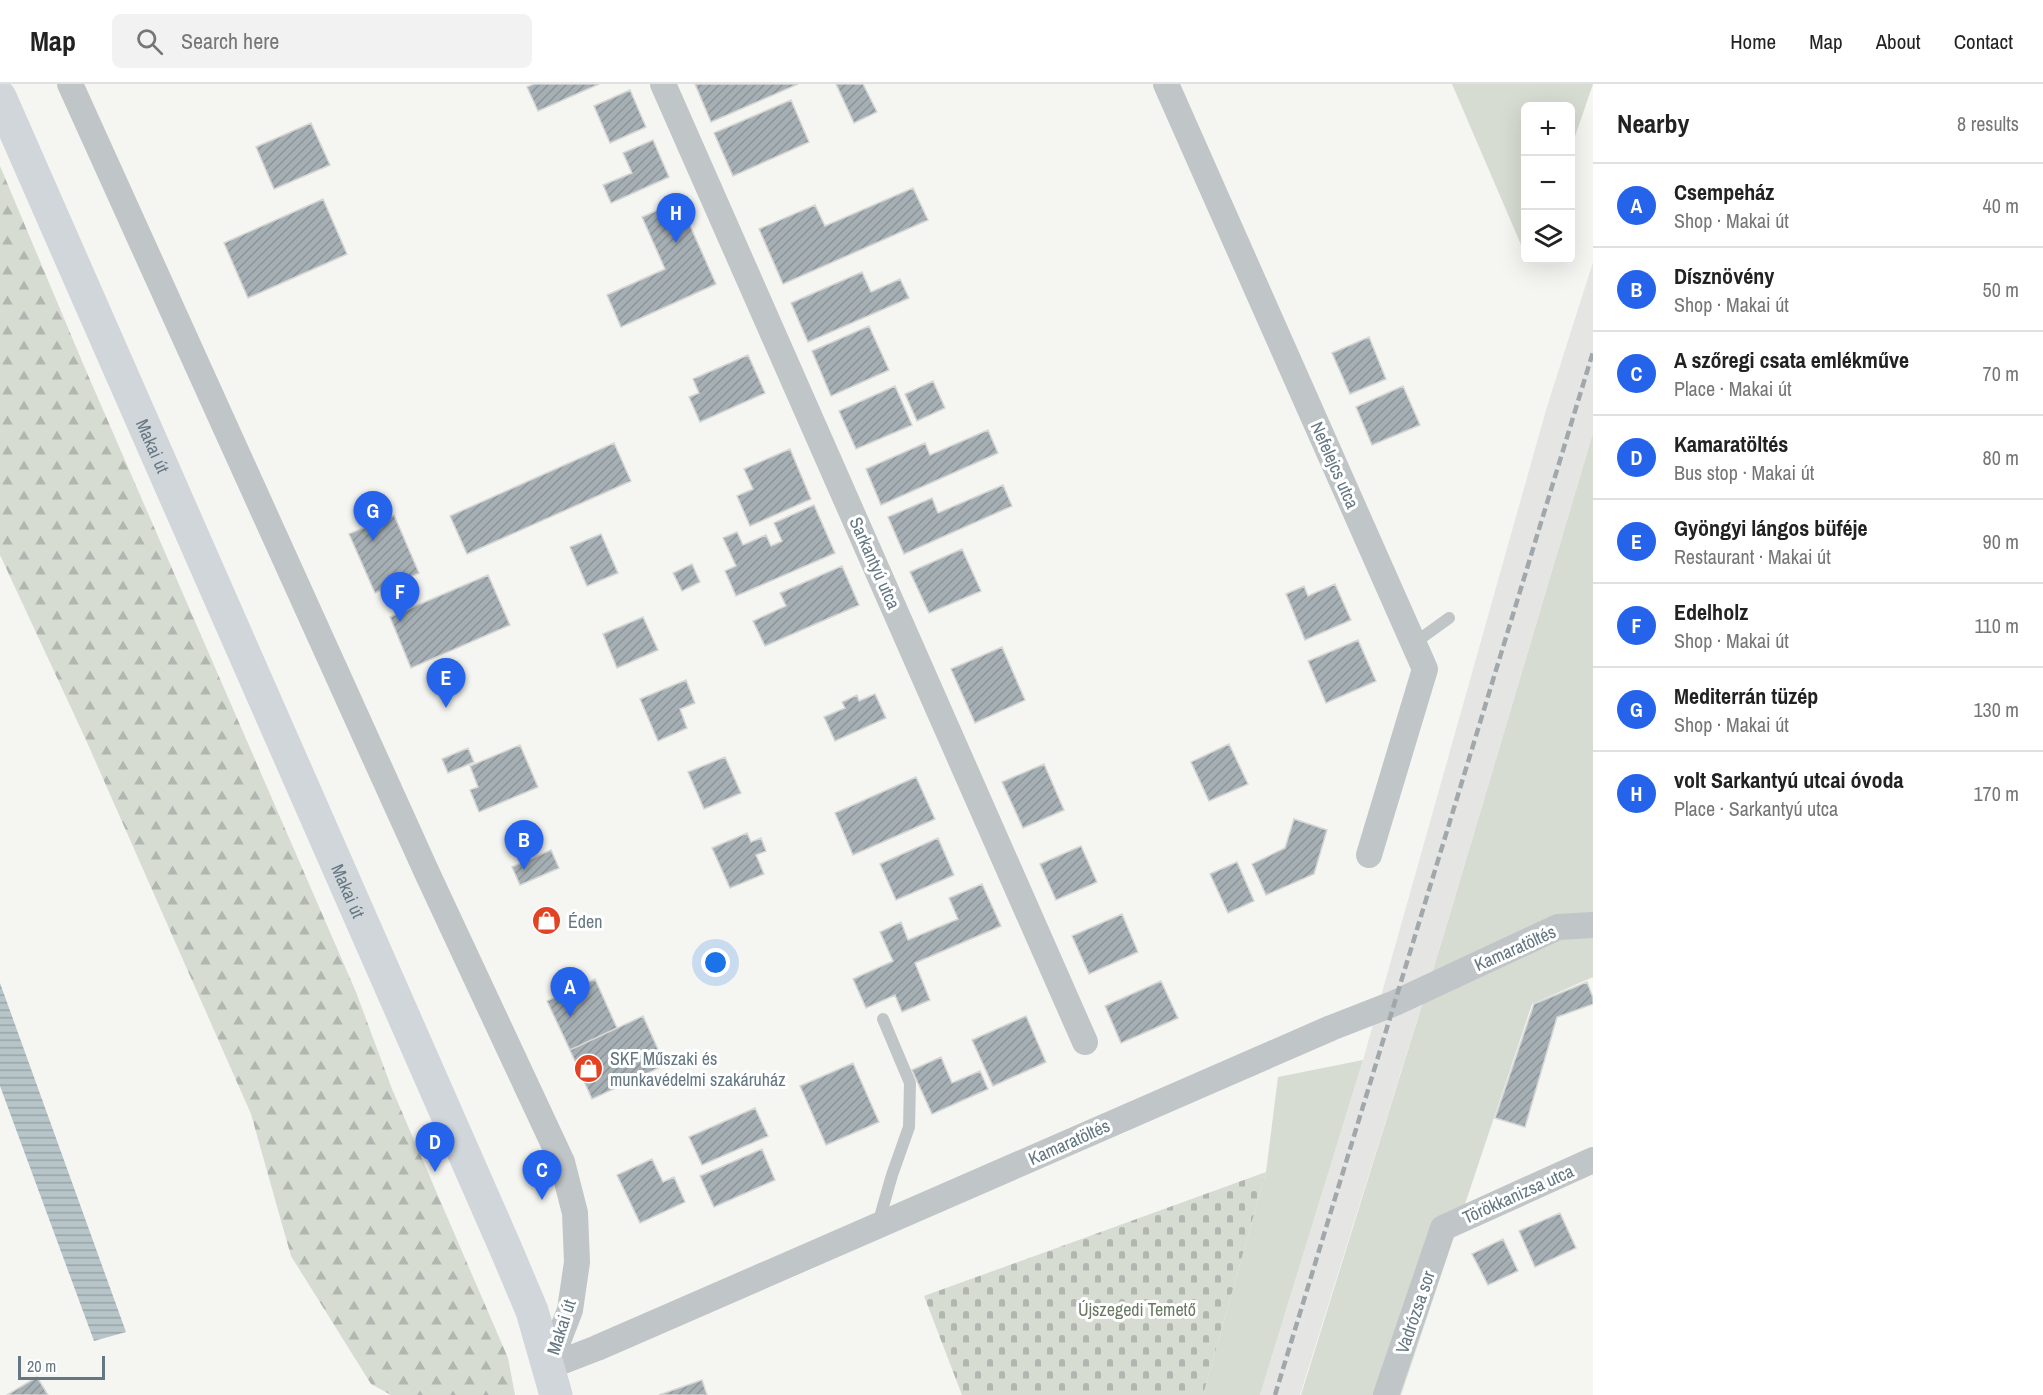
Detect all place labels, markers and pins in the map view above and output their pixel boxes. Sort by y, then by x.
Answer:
pin: H [656,194,696,243]
pin: G [354,492,392,541]
pin: F [380,572,420,622]
pin: E [426,658,466,708]
pin: B [504,820,544,870]
shop icon: Éden [531,905,563,937]
place label: Éden [568,909,602,934]
pin: A [550,968,590,1017]
place label: SKF Műszaki és munkavédelmi szakáruház [610,1046,786,1092]
shop icon: SKF Műszaki és munkavédelmi szakáruház [573,1052,605,1084]
pin: D [416,1122,454,1172]
pin: C [522,1150,562,1200]

